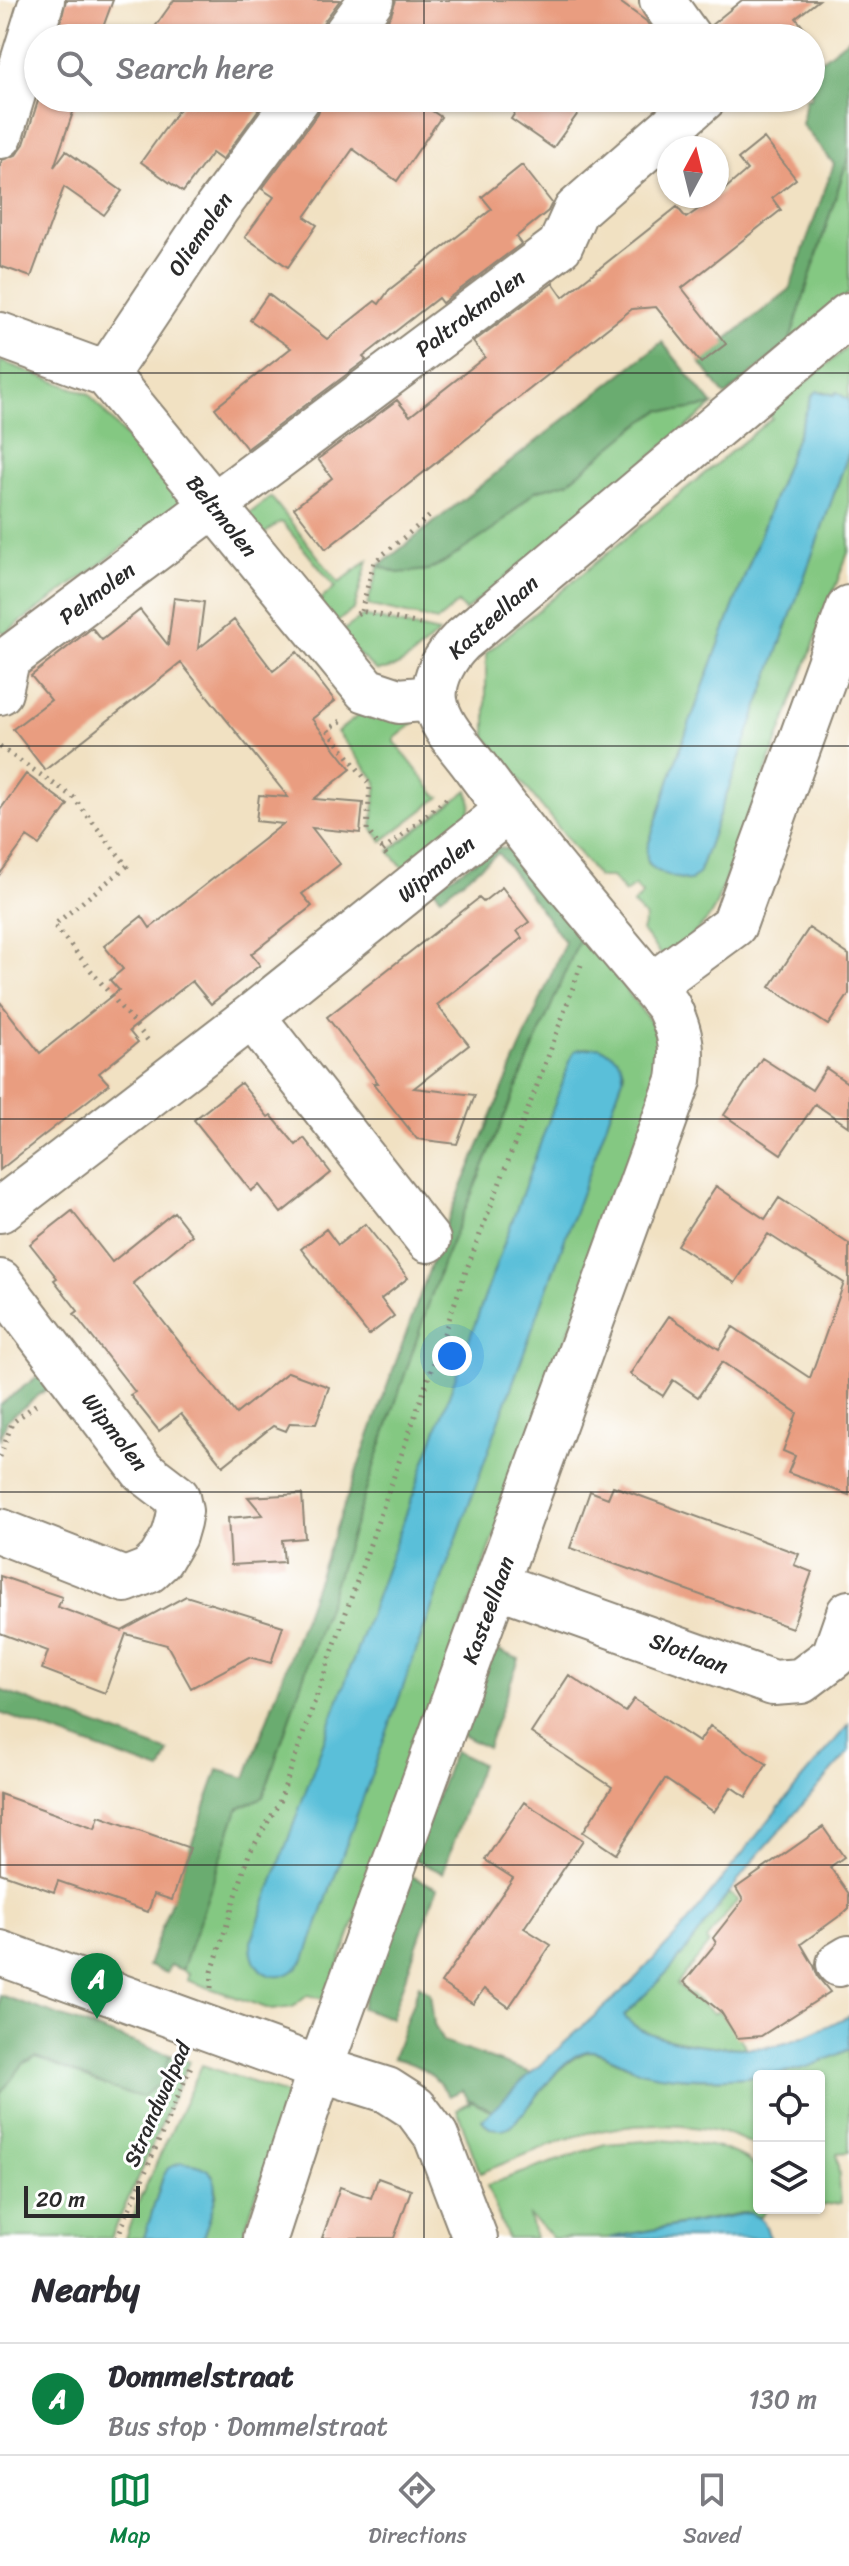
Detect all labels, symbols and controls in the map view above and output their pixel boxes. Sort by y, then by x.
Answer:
search box [24,24,825,112]
text: Search here [116,41,274,95]
icon: search [52,46,96,90]
north arrow [657,136,729,208]
street label: Oliemolen [157,184,243,284]
street label: Paltrokmolen [407,258,534,368]
street label: Beltmolen [176,466,268,566]
street label: Pelmolen [50,551,144,635]
street label: Kasteellaan [438,565,548,669]
street label: Wipmolen [388,825,484,913]
your location [432,1336,472,1376]
street label: Wipmolen [71,1384,159,1480]
street label: Kasteellaan [450,1550,526,1670]
street label: Slotlaan [644,1621,734,1685]
pin: A [71,1953,123,2019]
street label: Strandwalpad [112,2034,203,2173]
map controls [753,2070,825,2214]
button: locate [753,2070,825,2142]
button: layers [753,2142,825,2214]
text: 20 m [36,2180,85,2219]
scale bar [24,2182,140,2218]
text: Nearby [32,2260,140,2320]
text: Dommelstraat [108,2349,294,2403]
text: A [49,2376,67,2422]
text: 130 m [748,2376,817,2422]
text: Bus stop · Dommelstraat [108,2403,388,2449]
tab: Map [108,2468,152,2555]
tab: Directions [368,2468,467,2555]
tab: Saved [683,2468,741,2555]

